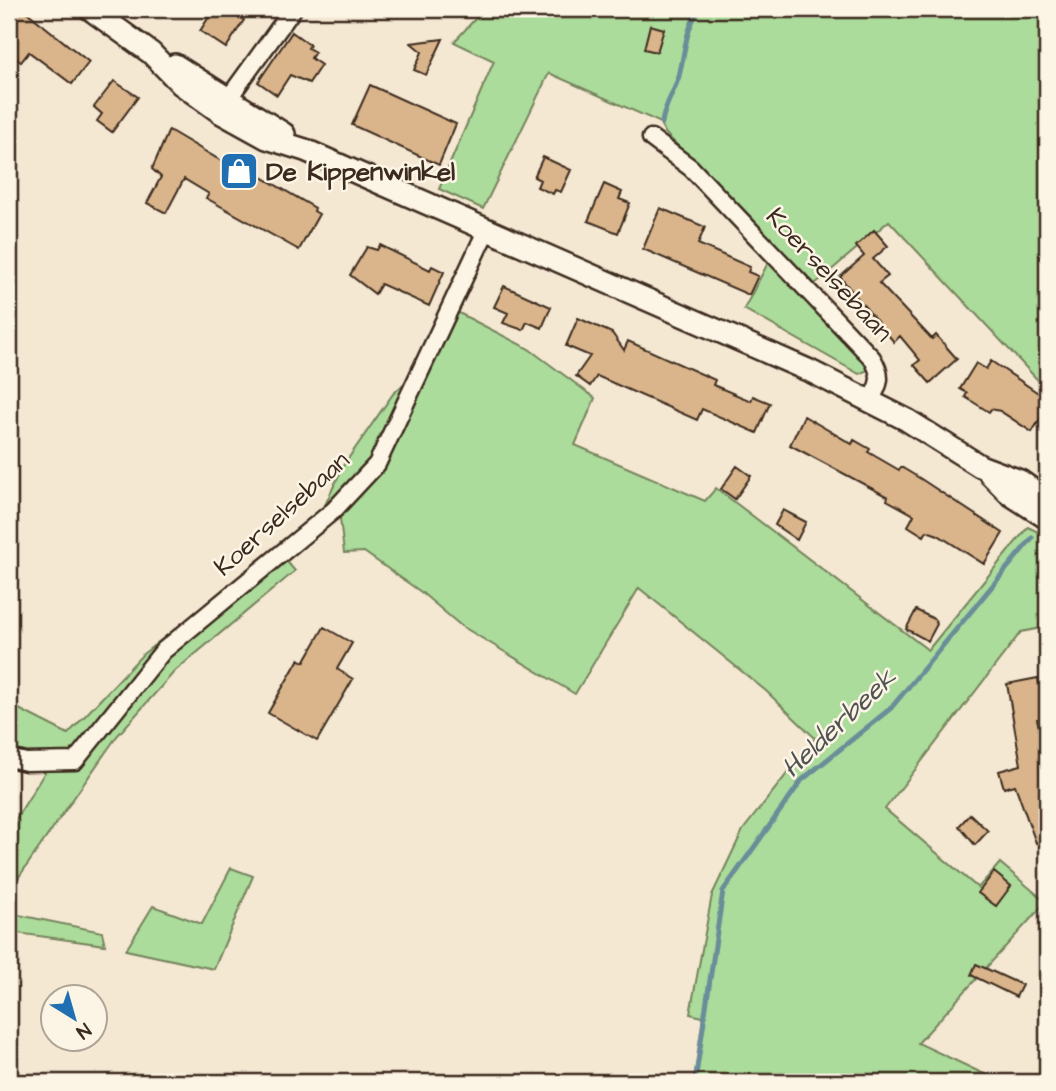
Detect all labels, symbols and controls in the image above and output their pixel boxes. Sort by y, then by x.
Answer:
shop icon: De Kippenwinkel [218,150,260,192]
place label: De Kippenwinkel [266,154,455,190]
street label: Koerselsebaan [758,200,901,350]
street label: Koerselsebaan [206,443,357,584]
water label: Helderbeek [773,659,906,787]
north arrow [38,982,108,1052]
text: N [70,1016,96,1045]

